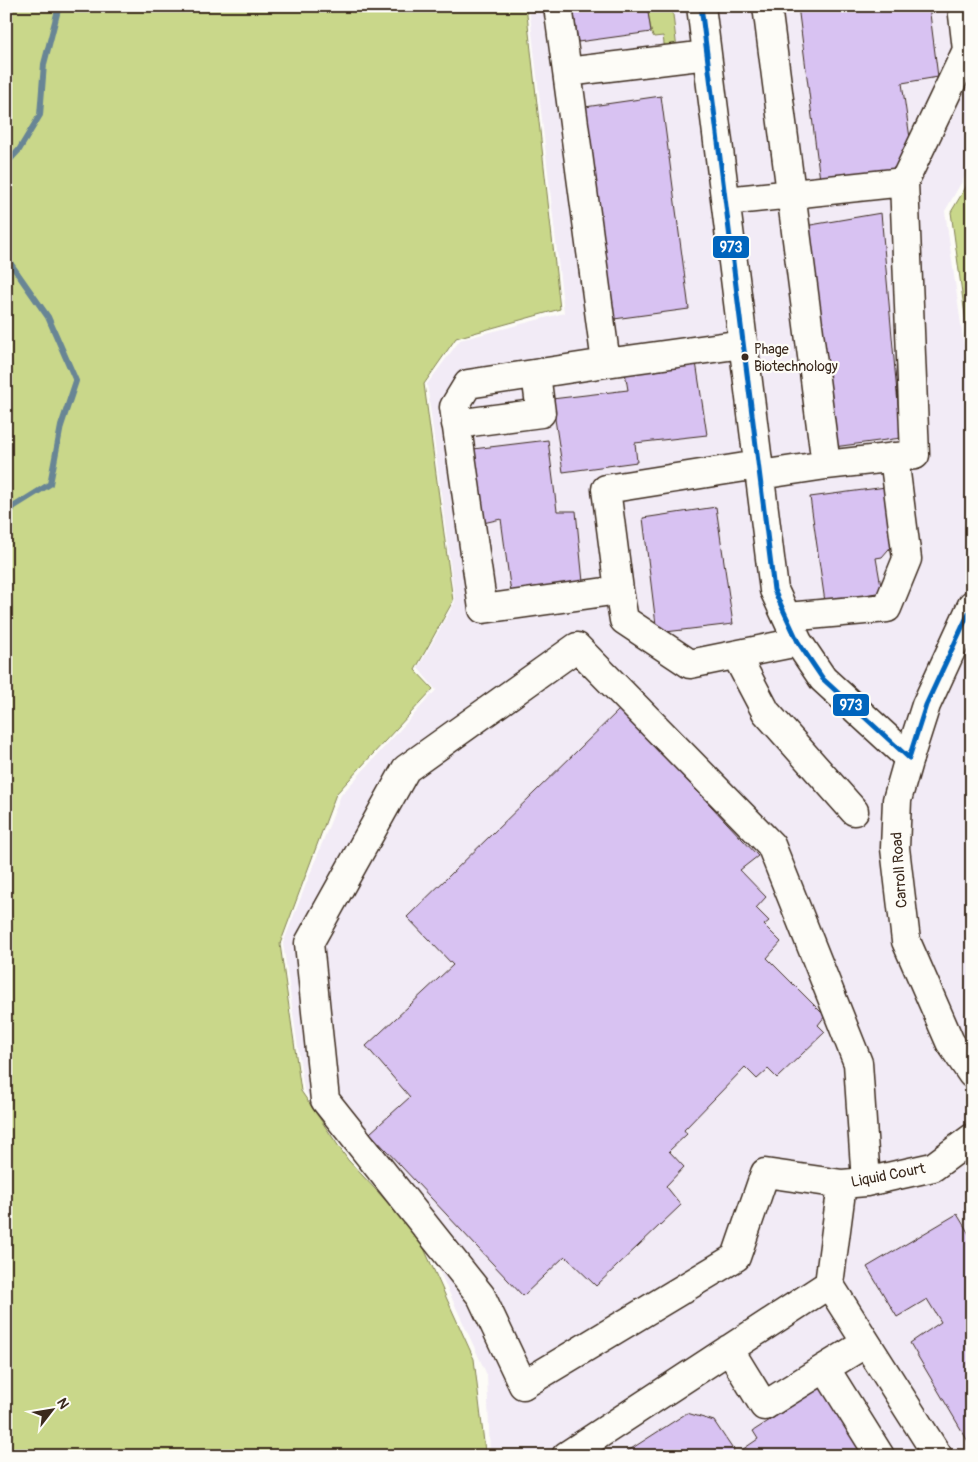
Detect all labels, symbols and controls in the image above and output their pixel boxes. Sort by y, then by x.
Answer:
line badge: 973 [712,235,750,259]
text: 973 [720,239,742,256]
place label: Phage Biotechnology [754,341,838,375]
marker: Phage Biotechnology [740,352,750,362]
line badge: 973 [832,693,870,717]
text: 973 [840,697,862,714]
street label: Carroll Road [887,831,912,909]
street label: Liquid Court [849,1159,928,1192]
north arrow [28,1384,78,1434]
text: N [53,1395,72,1412]

